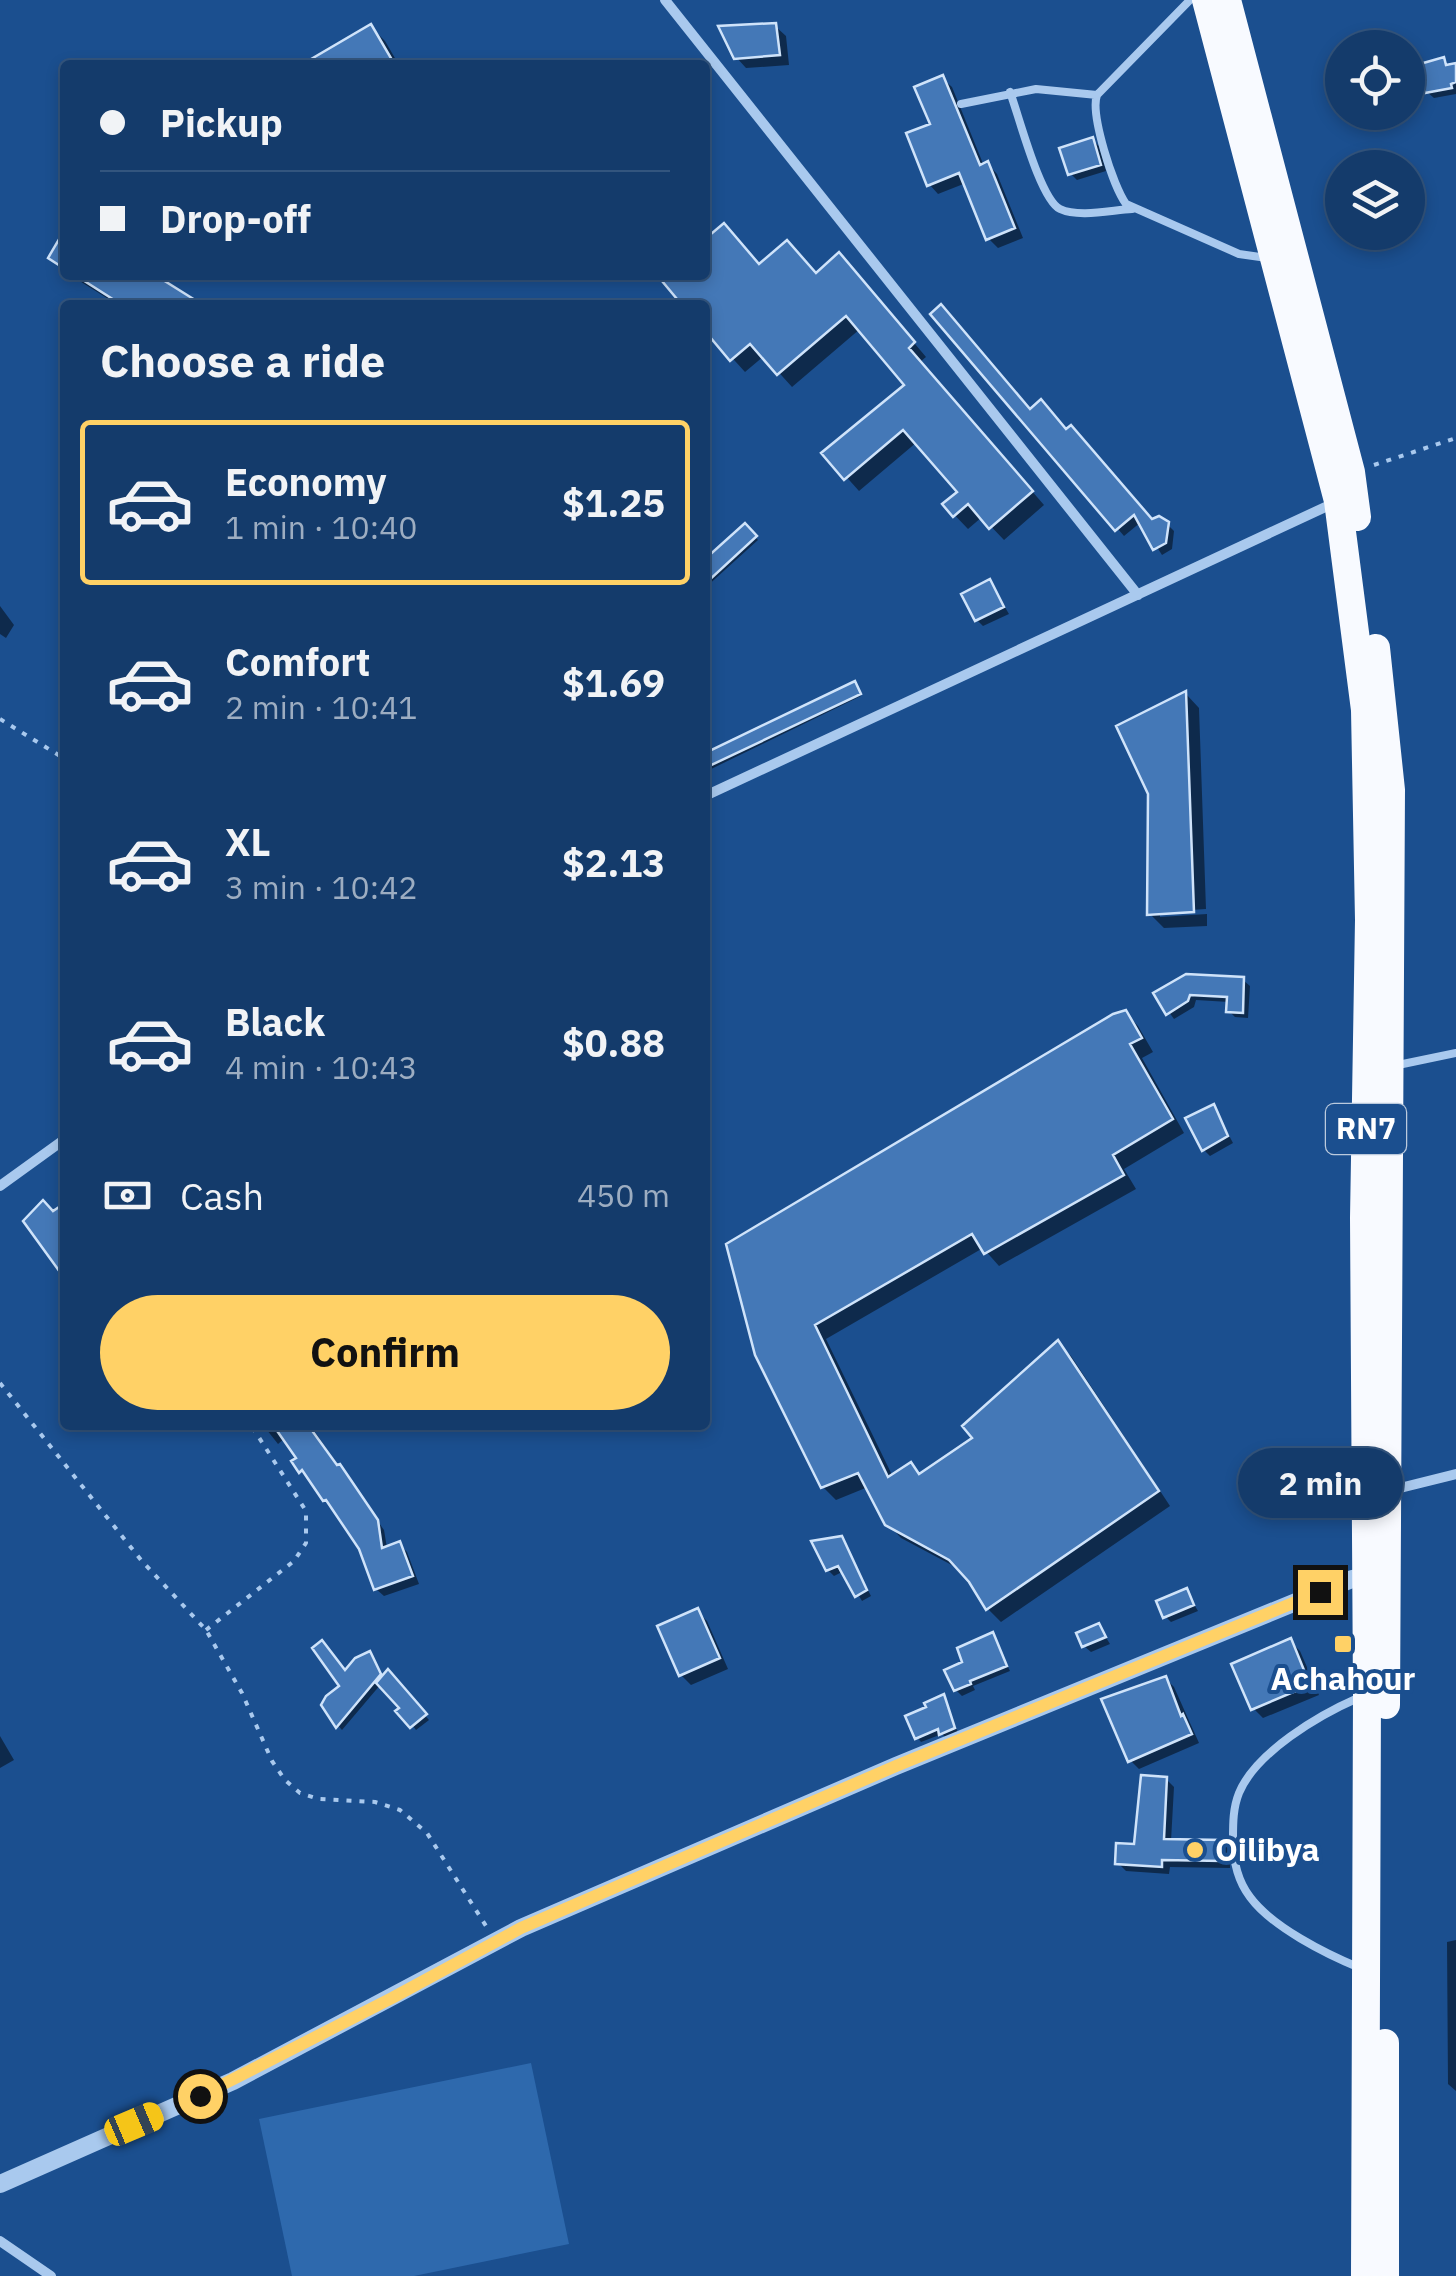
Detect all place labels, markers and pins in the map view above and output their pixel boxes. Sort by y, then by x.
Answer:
marker: Achahour [1332,1633,1354,1655]
place label: Achahour [1271,1657,1415,1699]
place label: Oilibya [1215,1828,1320,1870]
marker: Oilibya [1184,1839,1206,1861]

